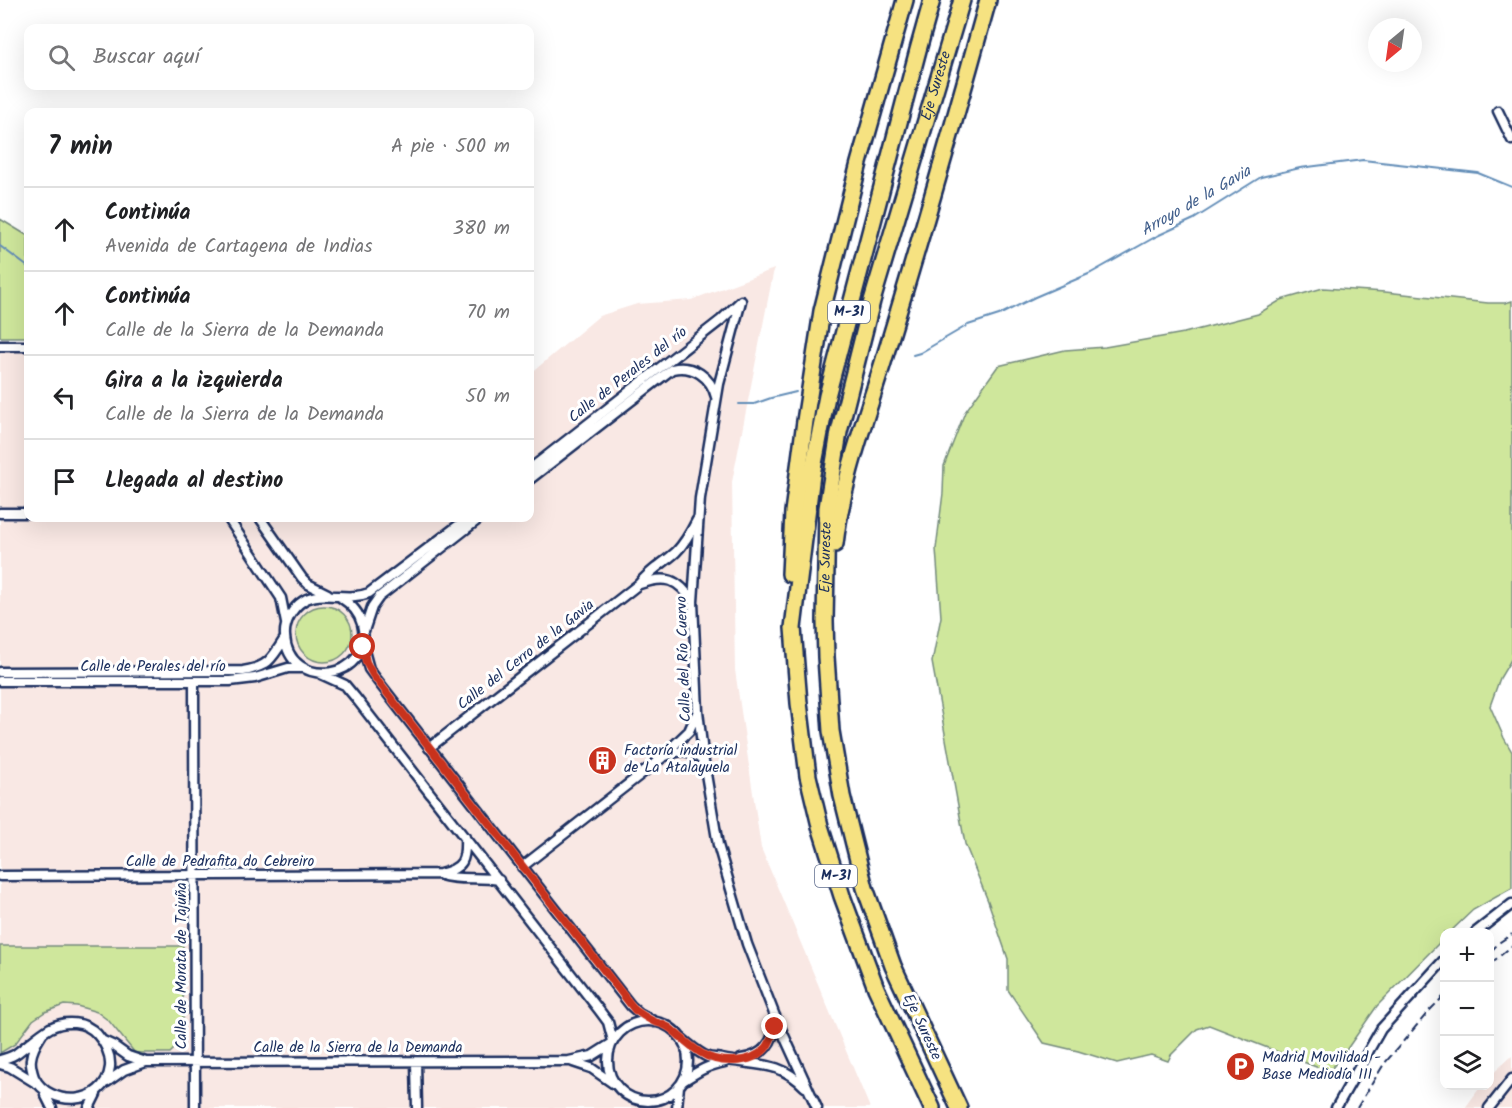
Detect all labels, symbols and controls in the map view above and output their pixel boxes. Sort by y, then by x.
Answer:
north arrow [1368,18,1422,72]
search box [24,24,534,90]
text: Buscar aquí [93,40,200,75]
icon: search [45,41,78,74]
street label: Eje Sureste [915,48,958,123]
text: 7 min [48,126,113,168]
text: A pie · 500 m [391,131,510,163]
water label: Arroyo de la Gavia [1136,159,1257,243]
text: Continúa [105,196,190,231]
icon: ahead [48,213,81,246]
text: 380 m [453,213,510,245]
text: Avenida de Cartagena de Indias [105,231,373,263]
text: Continúa [105,280,190,315]
icon: ahead [48,297,81,330]
text: 70 m [467,297,510,329]
road number: M-31 [828,301,870,323]
text: Calle de la Sierra de la Demanda [105,315,384,347]
street label: Calle de Perales del río [563,321,693,429]
text: Gira a la izquierda [105,364,283,399]
icon: left [48,381,81,414]
text: 50 m [465,381,510,413]
text: Calle de la Sierra de la Demanda [105,399,384,431]
text: Llegada al destino [105,464,283,499]
icon: arrive [48,465,81,498]
street label: Eje Sureste [813,521,839,593]
street label: Calle del Cerro de la Gavia [452,594,600,716]
street label: Calle del Río Cuervo [670,595,698,723]
route start [349,633,375,659]
street label: Calle de Perales del río [80,655,226,679]
place label: Factoría industrial de La Atalayuela [624,739,738,780]
building icon: Factoría industrial de La Atalayuela [587,744,619,776]
street label: Calle de Pedrafita do Cebreiro [126,850,314,874]
road number: M-31 [815,865,857,887]
street label: Calle de Morata de Tajuña [170,882,194,1050]
map controls [1440,928,1494,1090]
button: + [1440,928,1494,982]
button: − [1440,982,1494,1036]
street label: Eje Sureste [896,990,948,1065]
route end [761,1013,787,1039]
street label: Calle de la Sierra de la Demanda [253,1036,463,1060]
button: layers [1440,1036,1494,1090]
place label: Madrid Movilidad - Base Mediodía III [1262,1046,1381,1087]
parking icon: Madrid Movilidad - Base Mediodía III [1225,1051,1257,1083]

